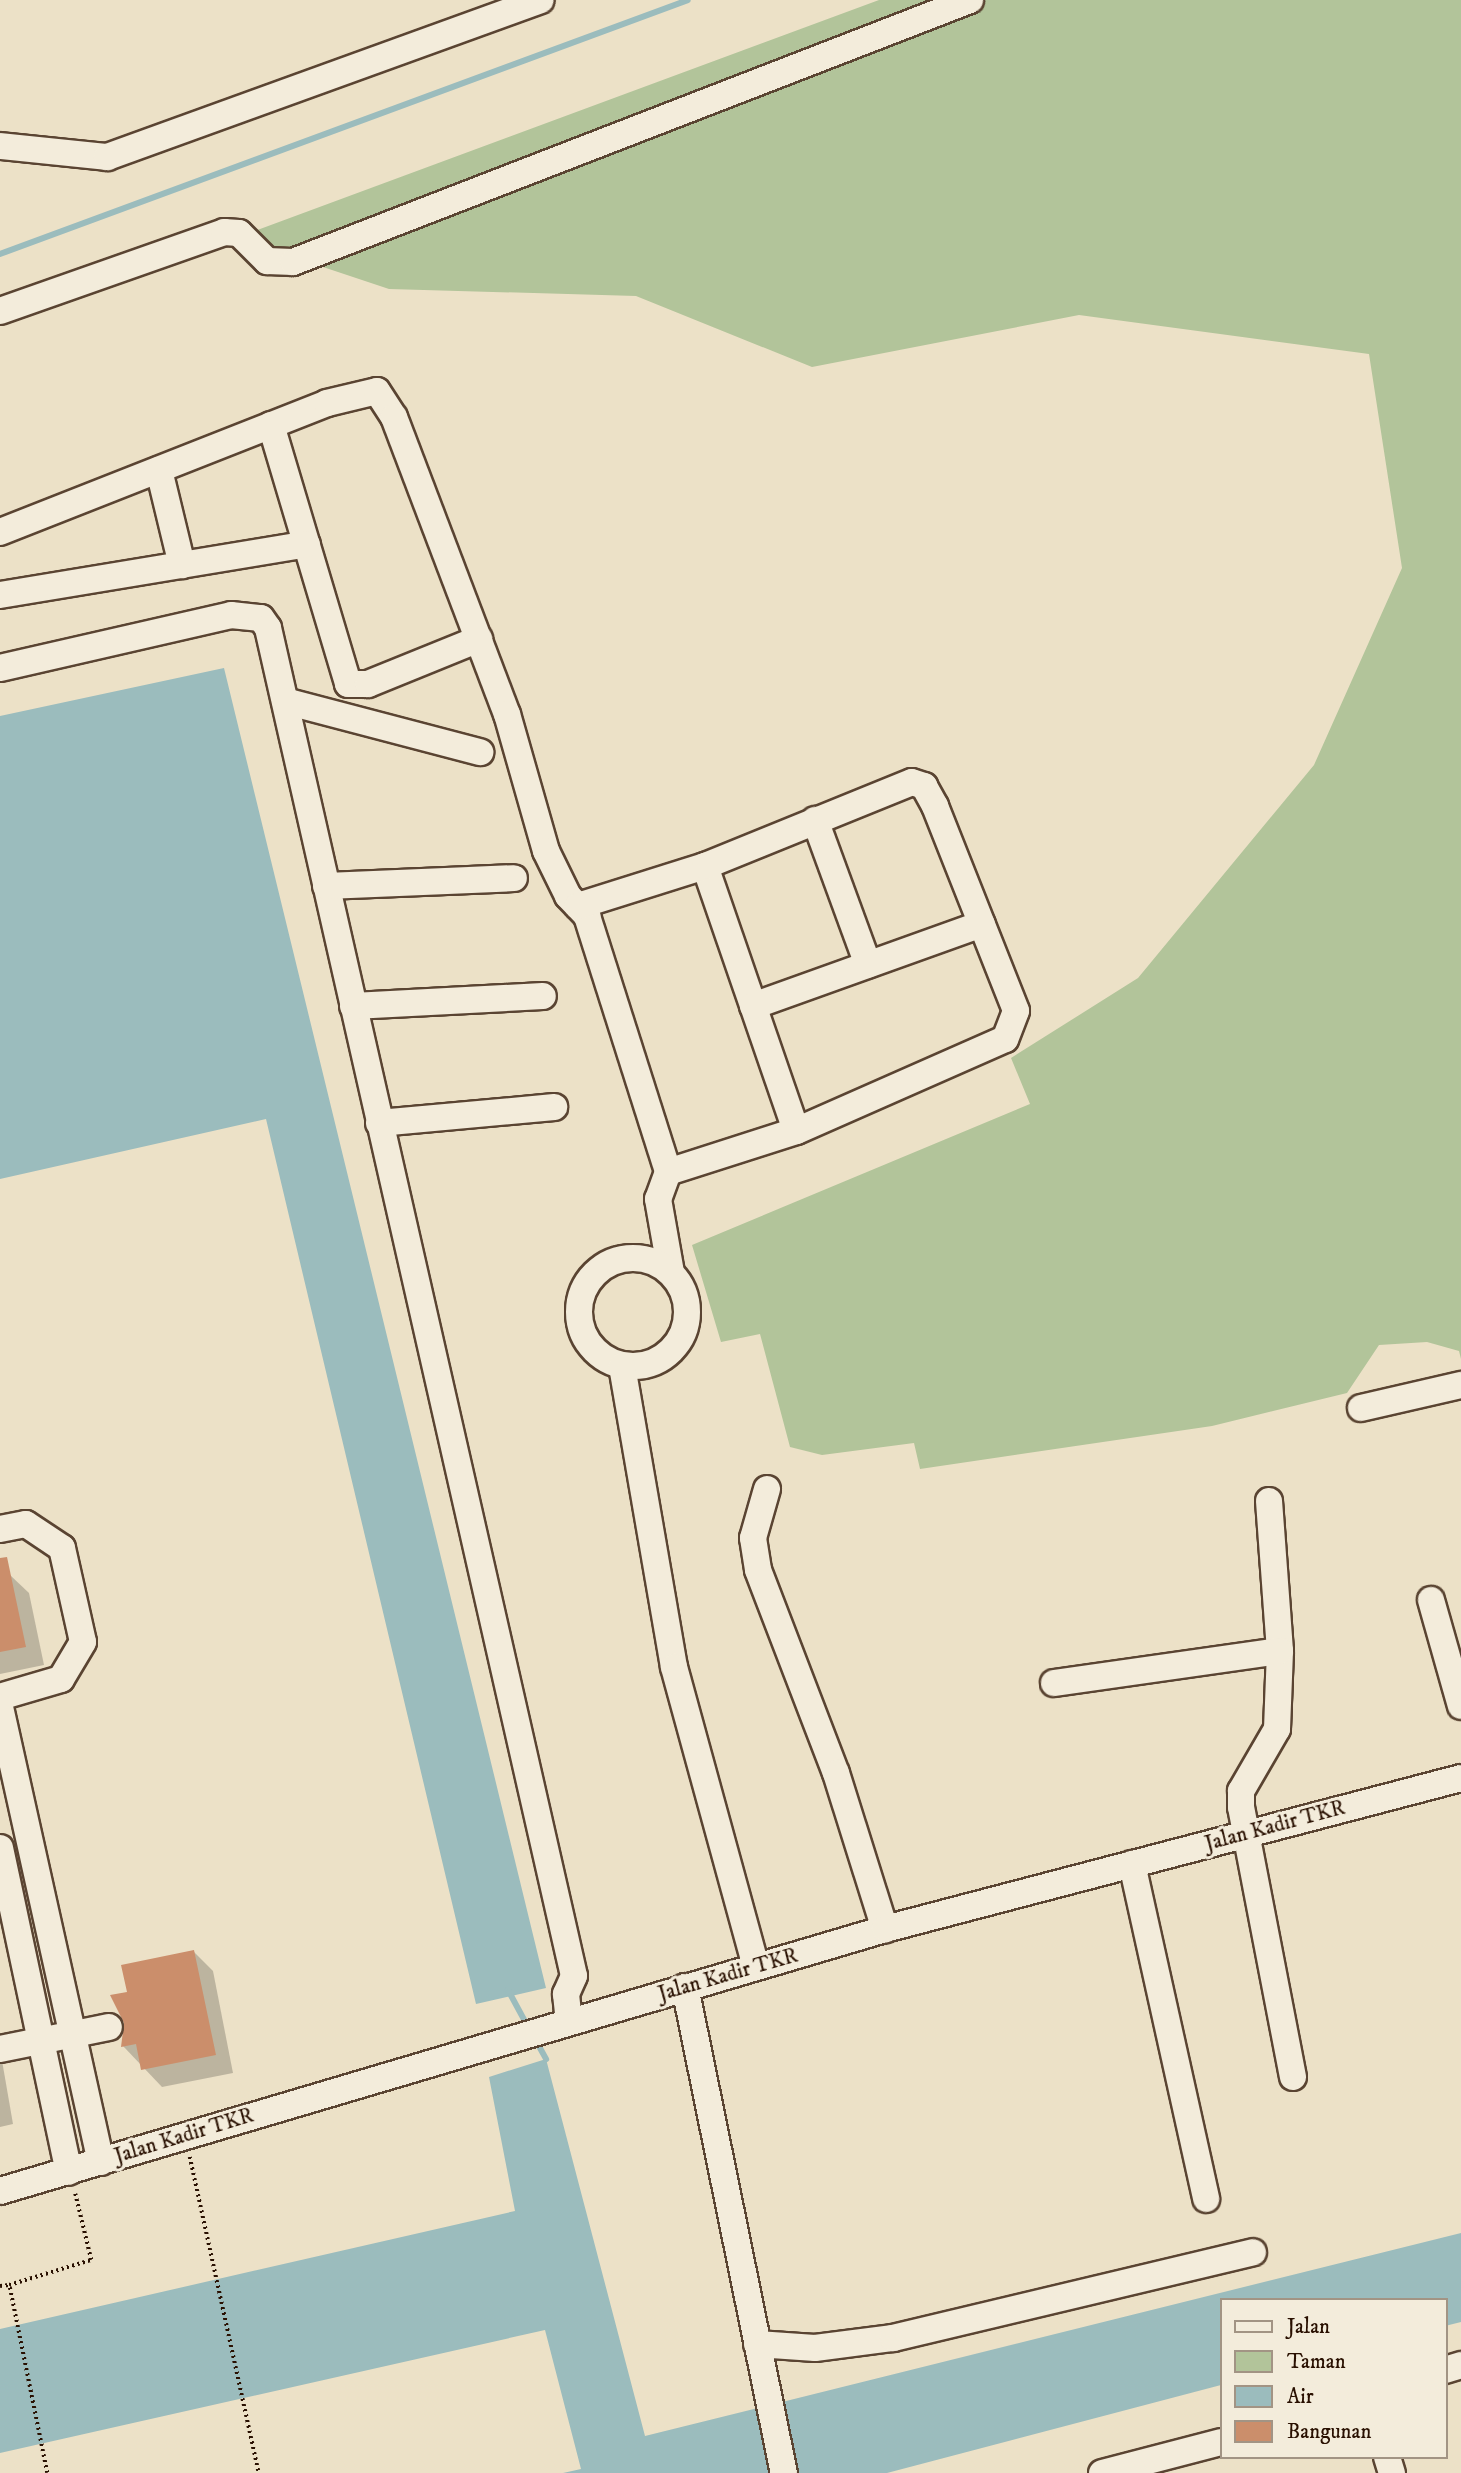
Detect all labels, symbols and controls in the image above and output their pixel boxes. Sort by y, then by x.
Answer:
street label: Jalan Kadir TKR [1202,1795,1348,1857]
street label: Jalan Kadir TKR [655,1943,801,2007]
street label: Jalan Kadir TKR [111,2103,257,2169]
legend [1220,2298,1447,2459]
text: Jalan [1287,2314,1330,2340]
text: Taman [1287,2349,1346,2375]
text: Air [1287,2384,1314,2410]
text: Bangunan [1287,2419,1371,2445]

